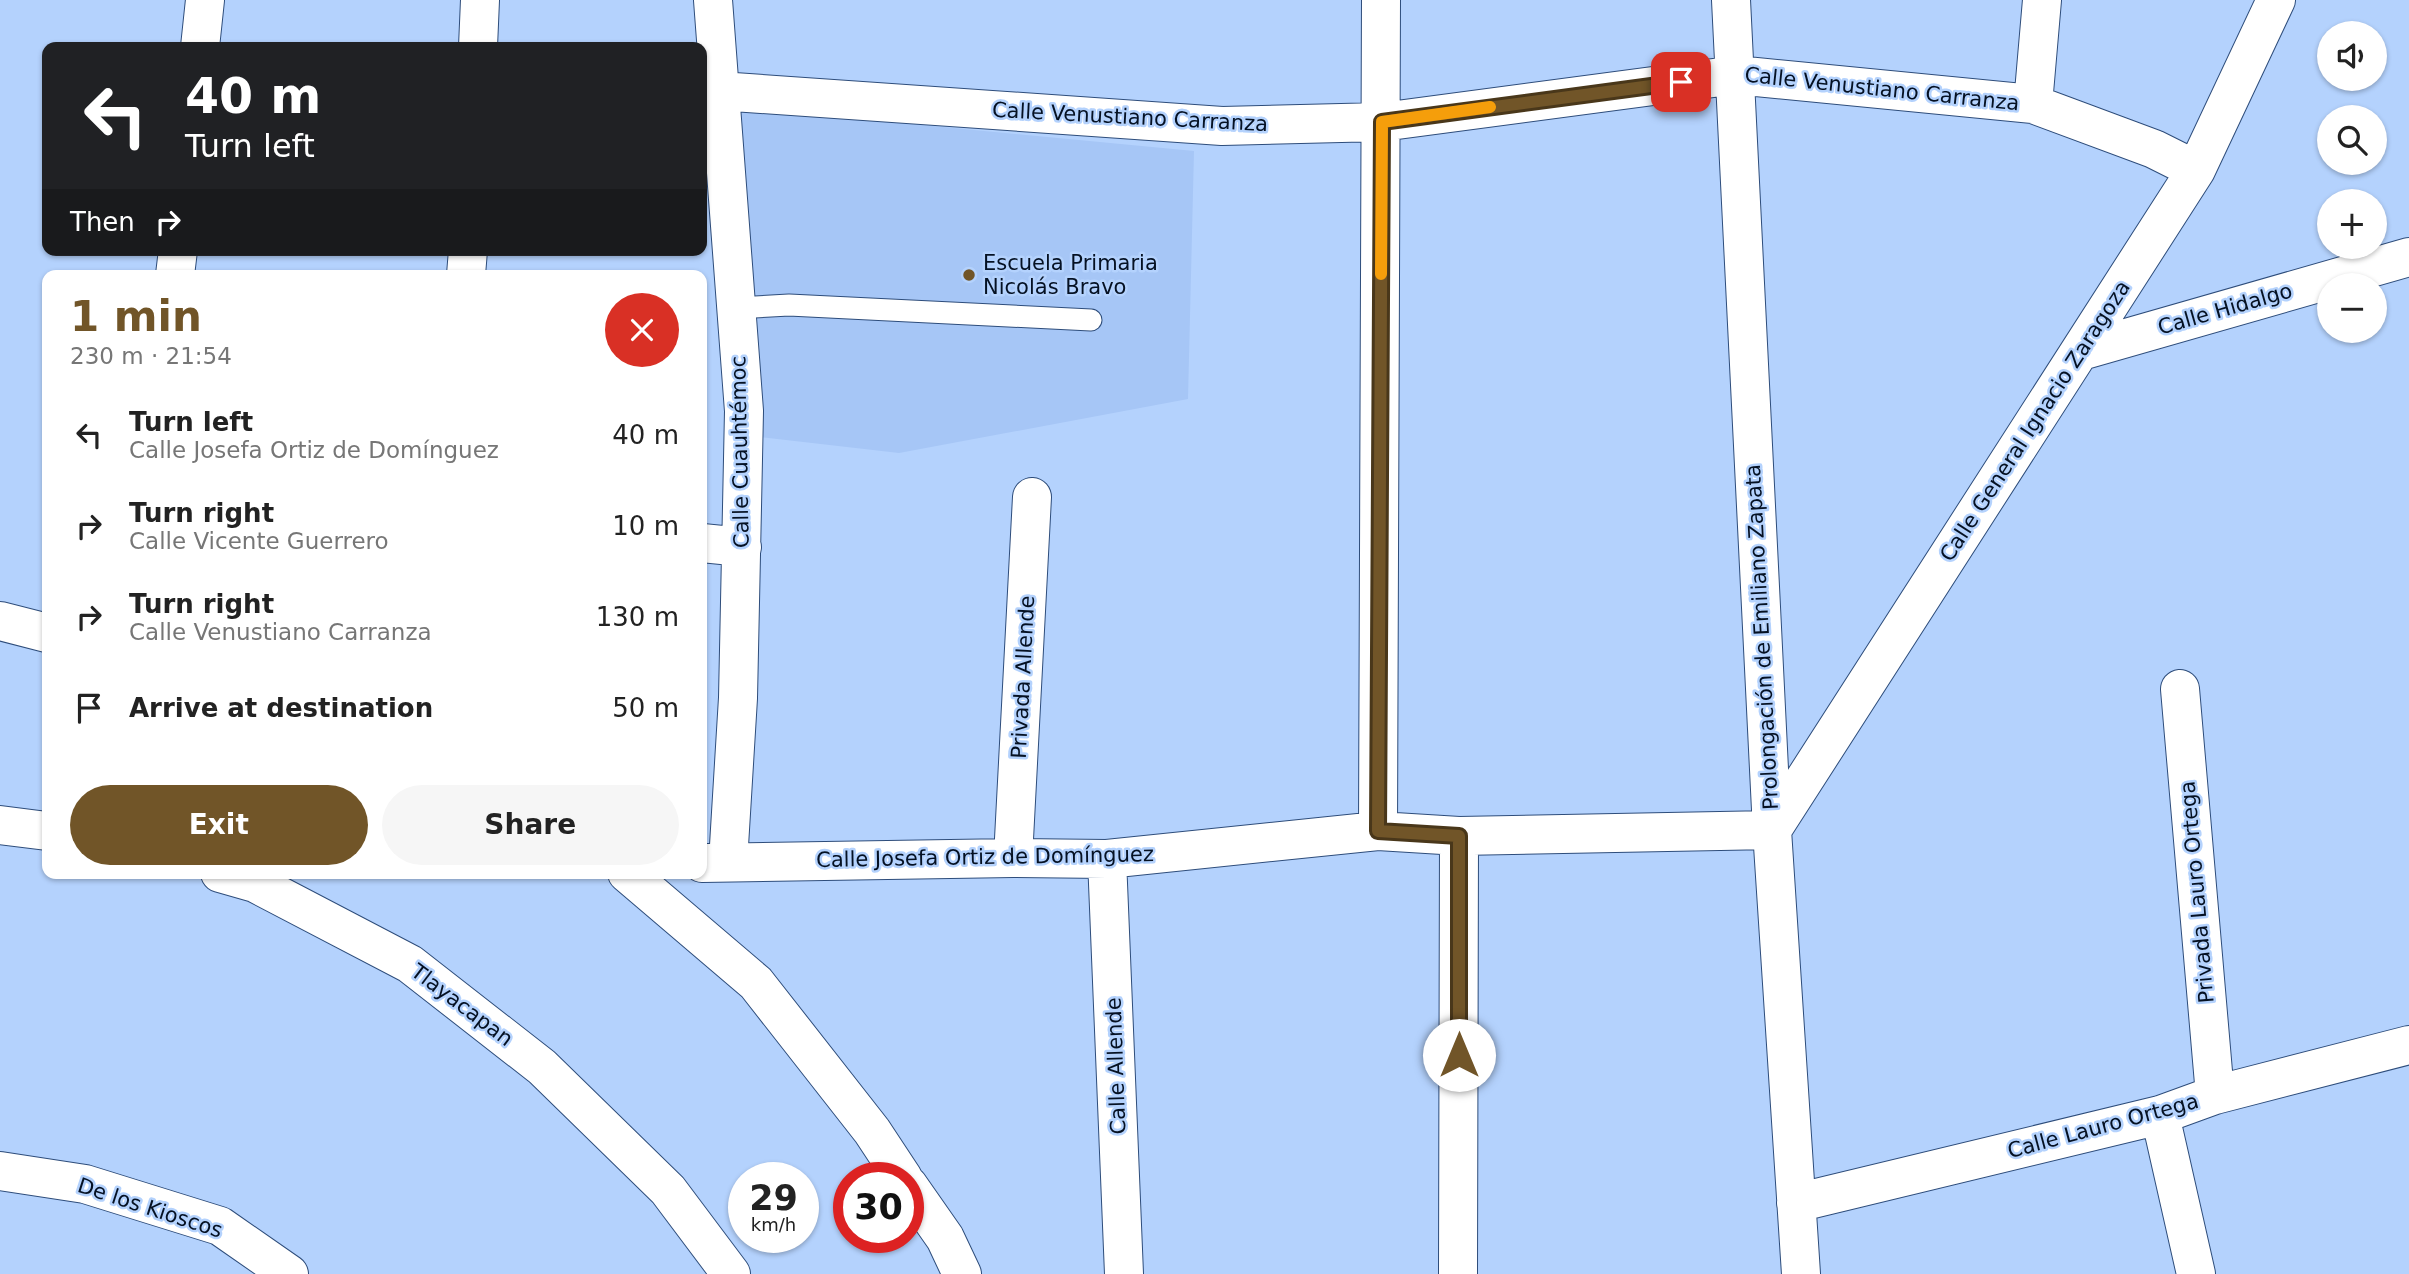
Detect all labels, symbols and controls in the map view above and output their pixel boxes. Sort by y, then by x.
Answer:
map controls [2317,21,2387,343]
button: sound [2317,21,2387,91]
pin [1651,52,1711,112]
icon: arrive [1662,63,1700,101]
street label: Calle Venustiano Carranza [1743,63,2021,115]
text: 40 m [185,68,321,125]
icon: left [70,70,161,161]
street label: Calle Venustiano Carranza [991,98,1269,136]
button: search [2317,105,2387,175]
text: Turn left [185,127,315,165]
button: + [2317,189,2387,259]
icon: right [149,203,187,241]
text: Then [70,207,135,237]
place label: Escuela Primaria Nicolás Bravo [983,251,1158,299]
marker: Escuela Primaria Nicolás Bravo [961,267,977,283]
button: − [2317,273,2387,343]
street label: Calle General Ignacio Zaragoza [1935,276,2135,566]
street label: Calle Hidalgo [2155,278,2295,340]
text: 1 min [70,292,202,341]
button: close [605,293,679,367]
text: 230 m · 21:54 [70,343,232,369]
street label: Calle Cuauhtémoc [726,356,754,548]
text: Turn left [129,407,253,437]
icon: left [70,416,108,454]
text: 40 m [612,420,679,450]
text: Calle Josefa Ortiz de Domínguez [129,437,499,463]
street label: Prolongación de Emiliano Zapata [1741,464,1783,810]
text: Turn right [129,498,274,528]
icon: right [70,507,108,545]
text: 10 m [612,511,679,541]
text: Calle Vicente Guerrero [129,528,389,554]
text: Turn right [129,589,274,619]
street label: Privada Allende [1007,595,1039,759]
icon: right [70,598,108,636]
text: 130 m [596,602,679,632]
text: Calle Venustiano Carranza [129,619,432,645]
icon: arrive [70,689,108,727]
text: Arrive at destination [129,693,433,723]
text: 50 m [612,693,679,723]
street label: Privada Lauro Ortega [2175,780,2219,1004]
button: Exit [70,785,368,865]
button: Share [382,785,679,865]
street label: Calle Josefa Ortiz de Domínguez [816,842,1154,872]
street label: Tlayacapan [406,958,517,1051]
street label: Calle Allende [1102,997,1130,1135]
position arrow [1422,1018,1496,1092]
street label: Calle Lauro Ortega [2005,1089,2201,1163]
speed limit sign: 30 [833,1162,924,1253]
street label: De los Kioscos [75,1173,225,1243]
text: 29 [749,1178,798,1218]
text: km/h [751,1214,796,1235]

